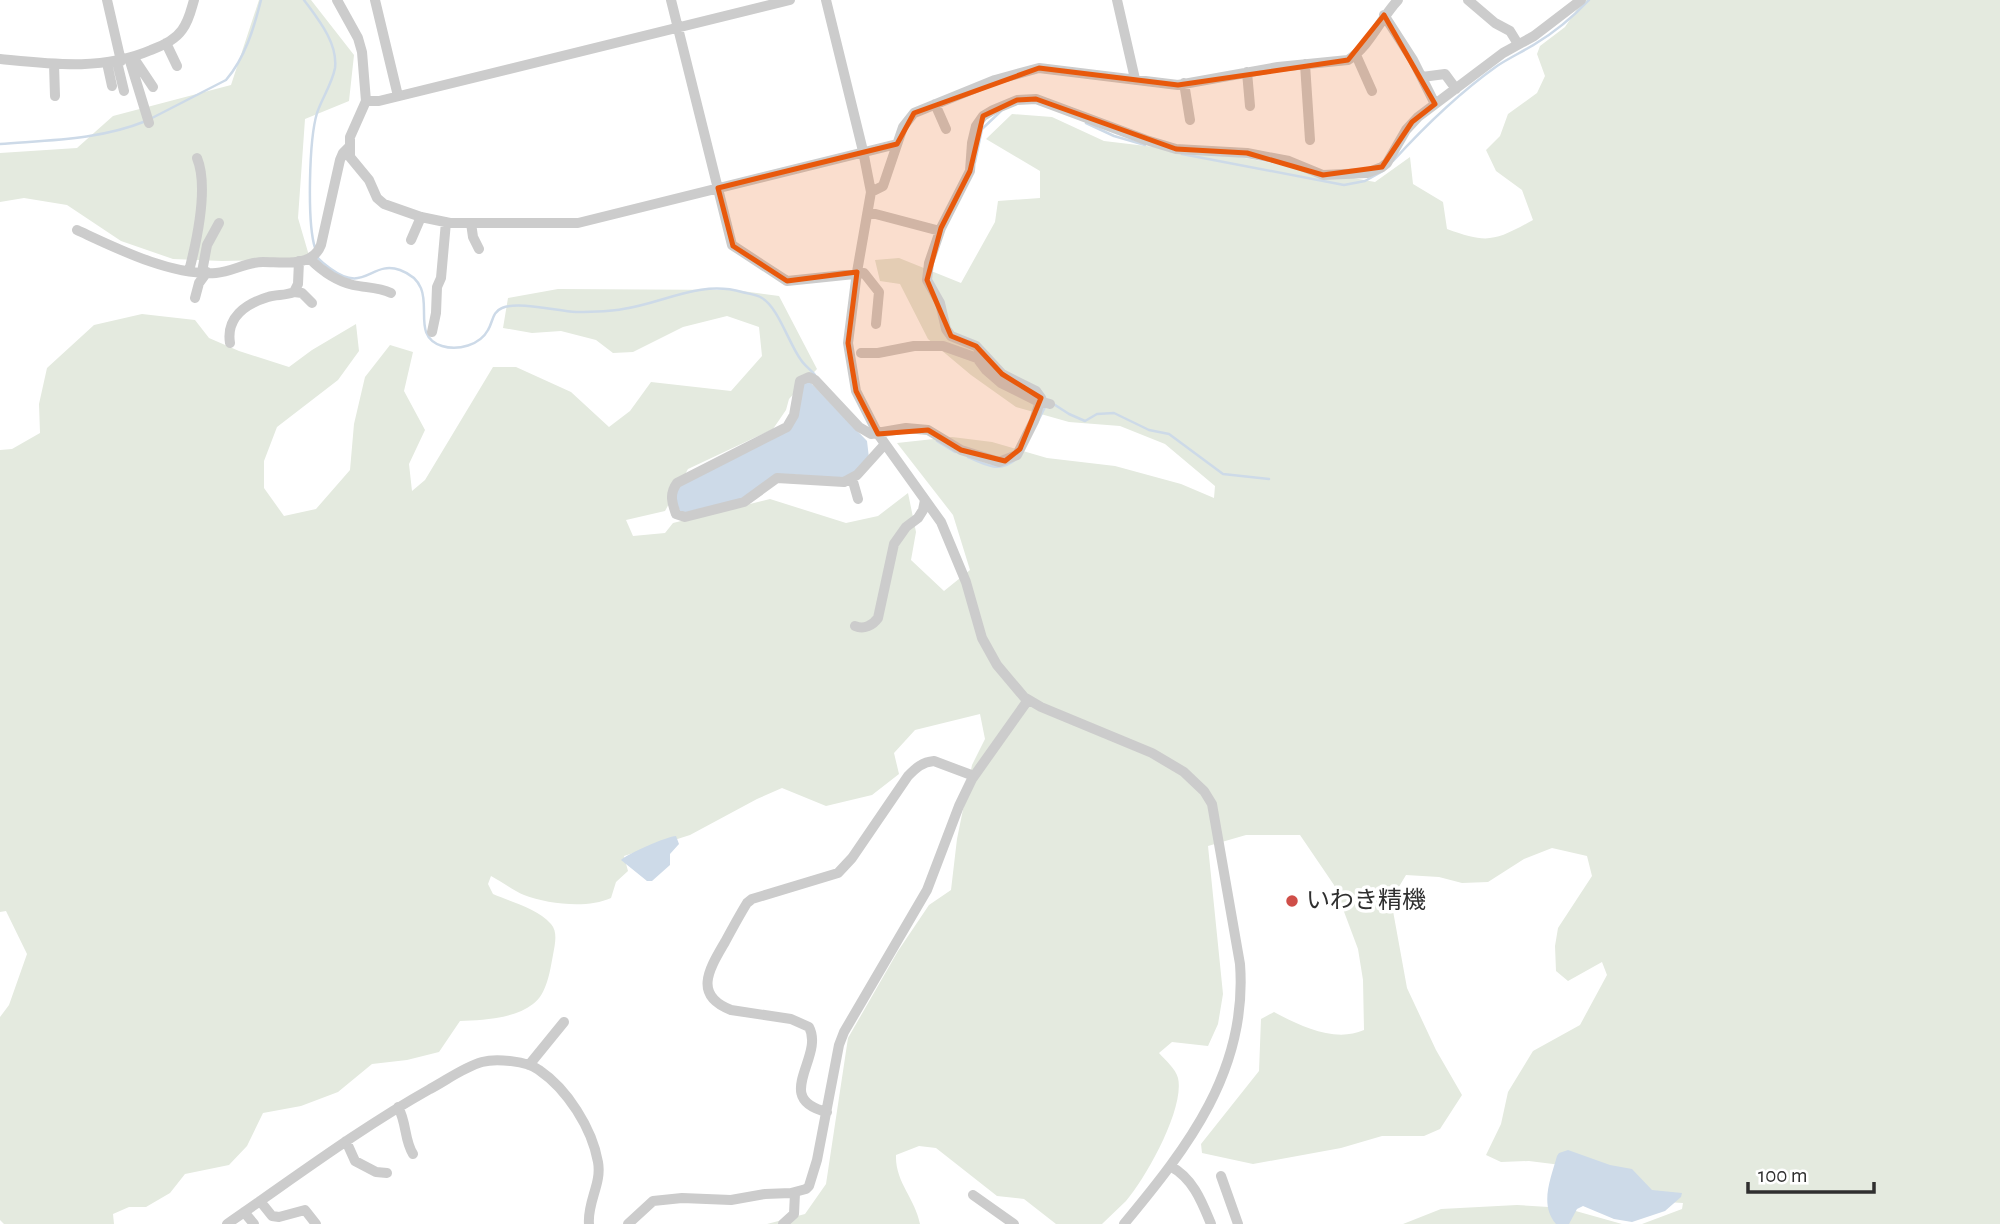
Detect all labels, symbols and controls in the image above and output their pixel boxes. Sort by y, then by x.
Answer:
place label: いわき精機 [1306,887,1426,913]
marker: いわき精機 [1284,893,1300,909]
scale bar [1748,1150,1874,1194]
text: 100 m [1758,1165,1808,1186]

